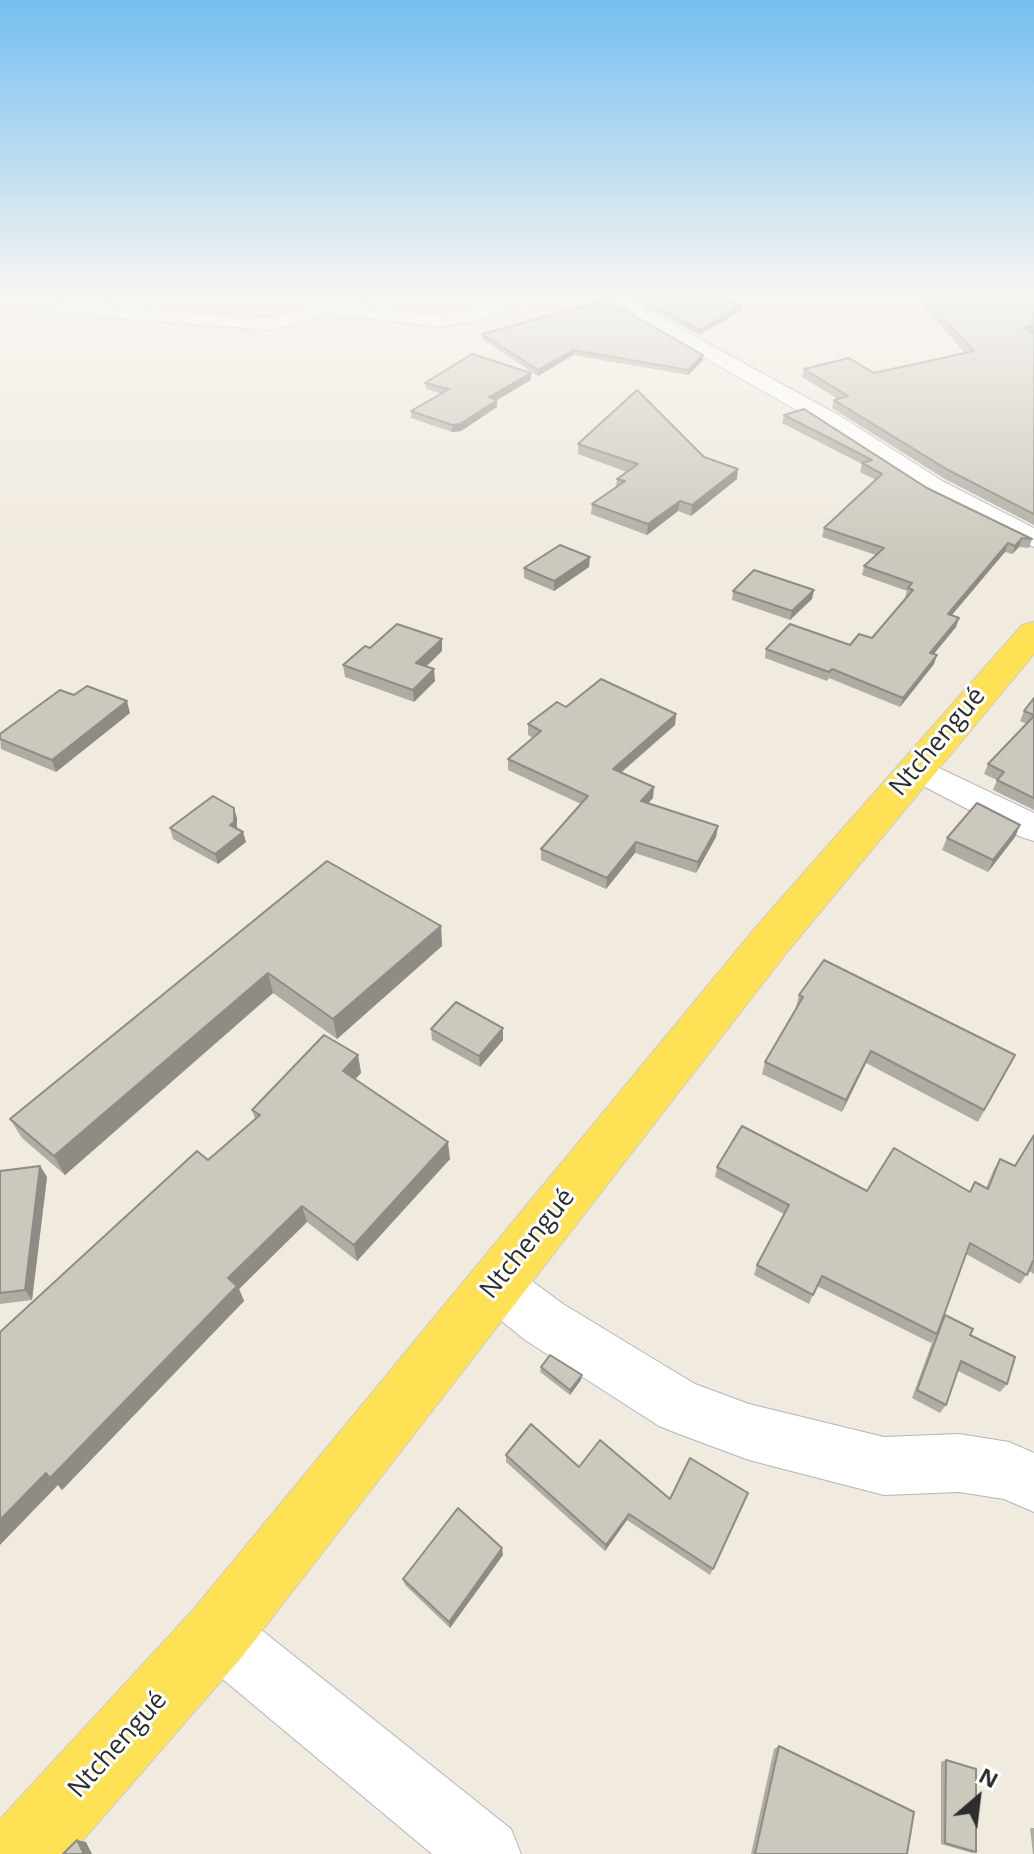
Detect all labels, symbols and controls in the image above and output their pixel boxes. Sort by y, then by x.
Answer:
street label: Ntchengué [883,681,993,803]
street label: Ntchengué [474,1183,582,1305]
street label: Ntchengué [62,1685,174,1805]
north arrow [938,1758,1018,1838]
text: N [974,1759,1004,1794]

